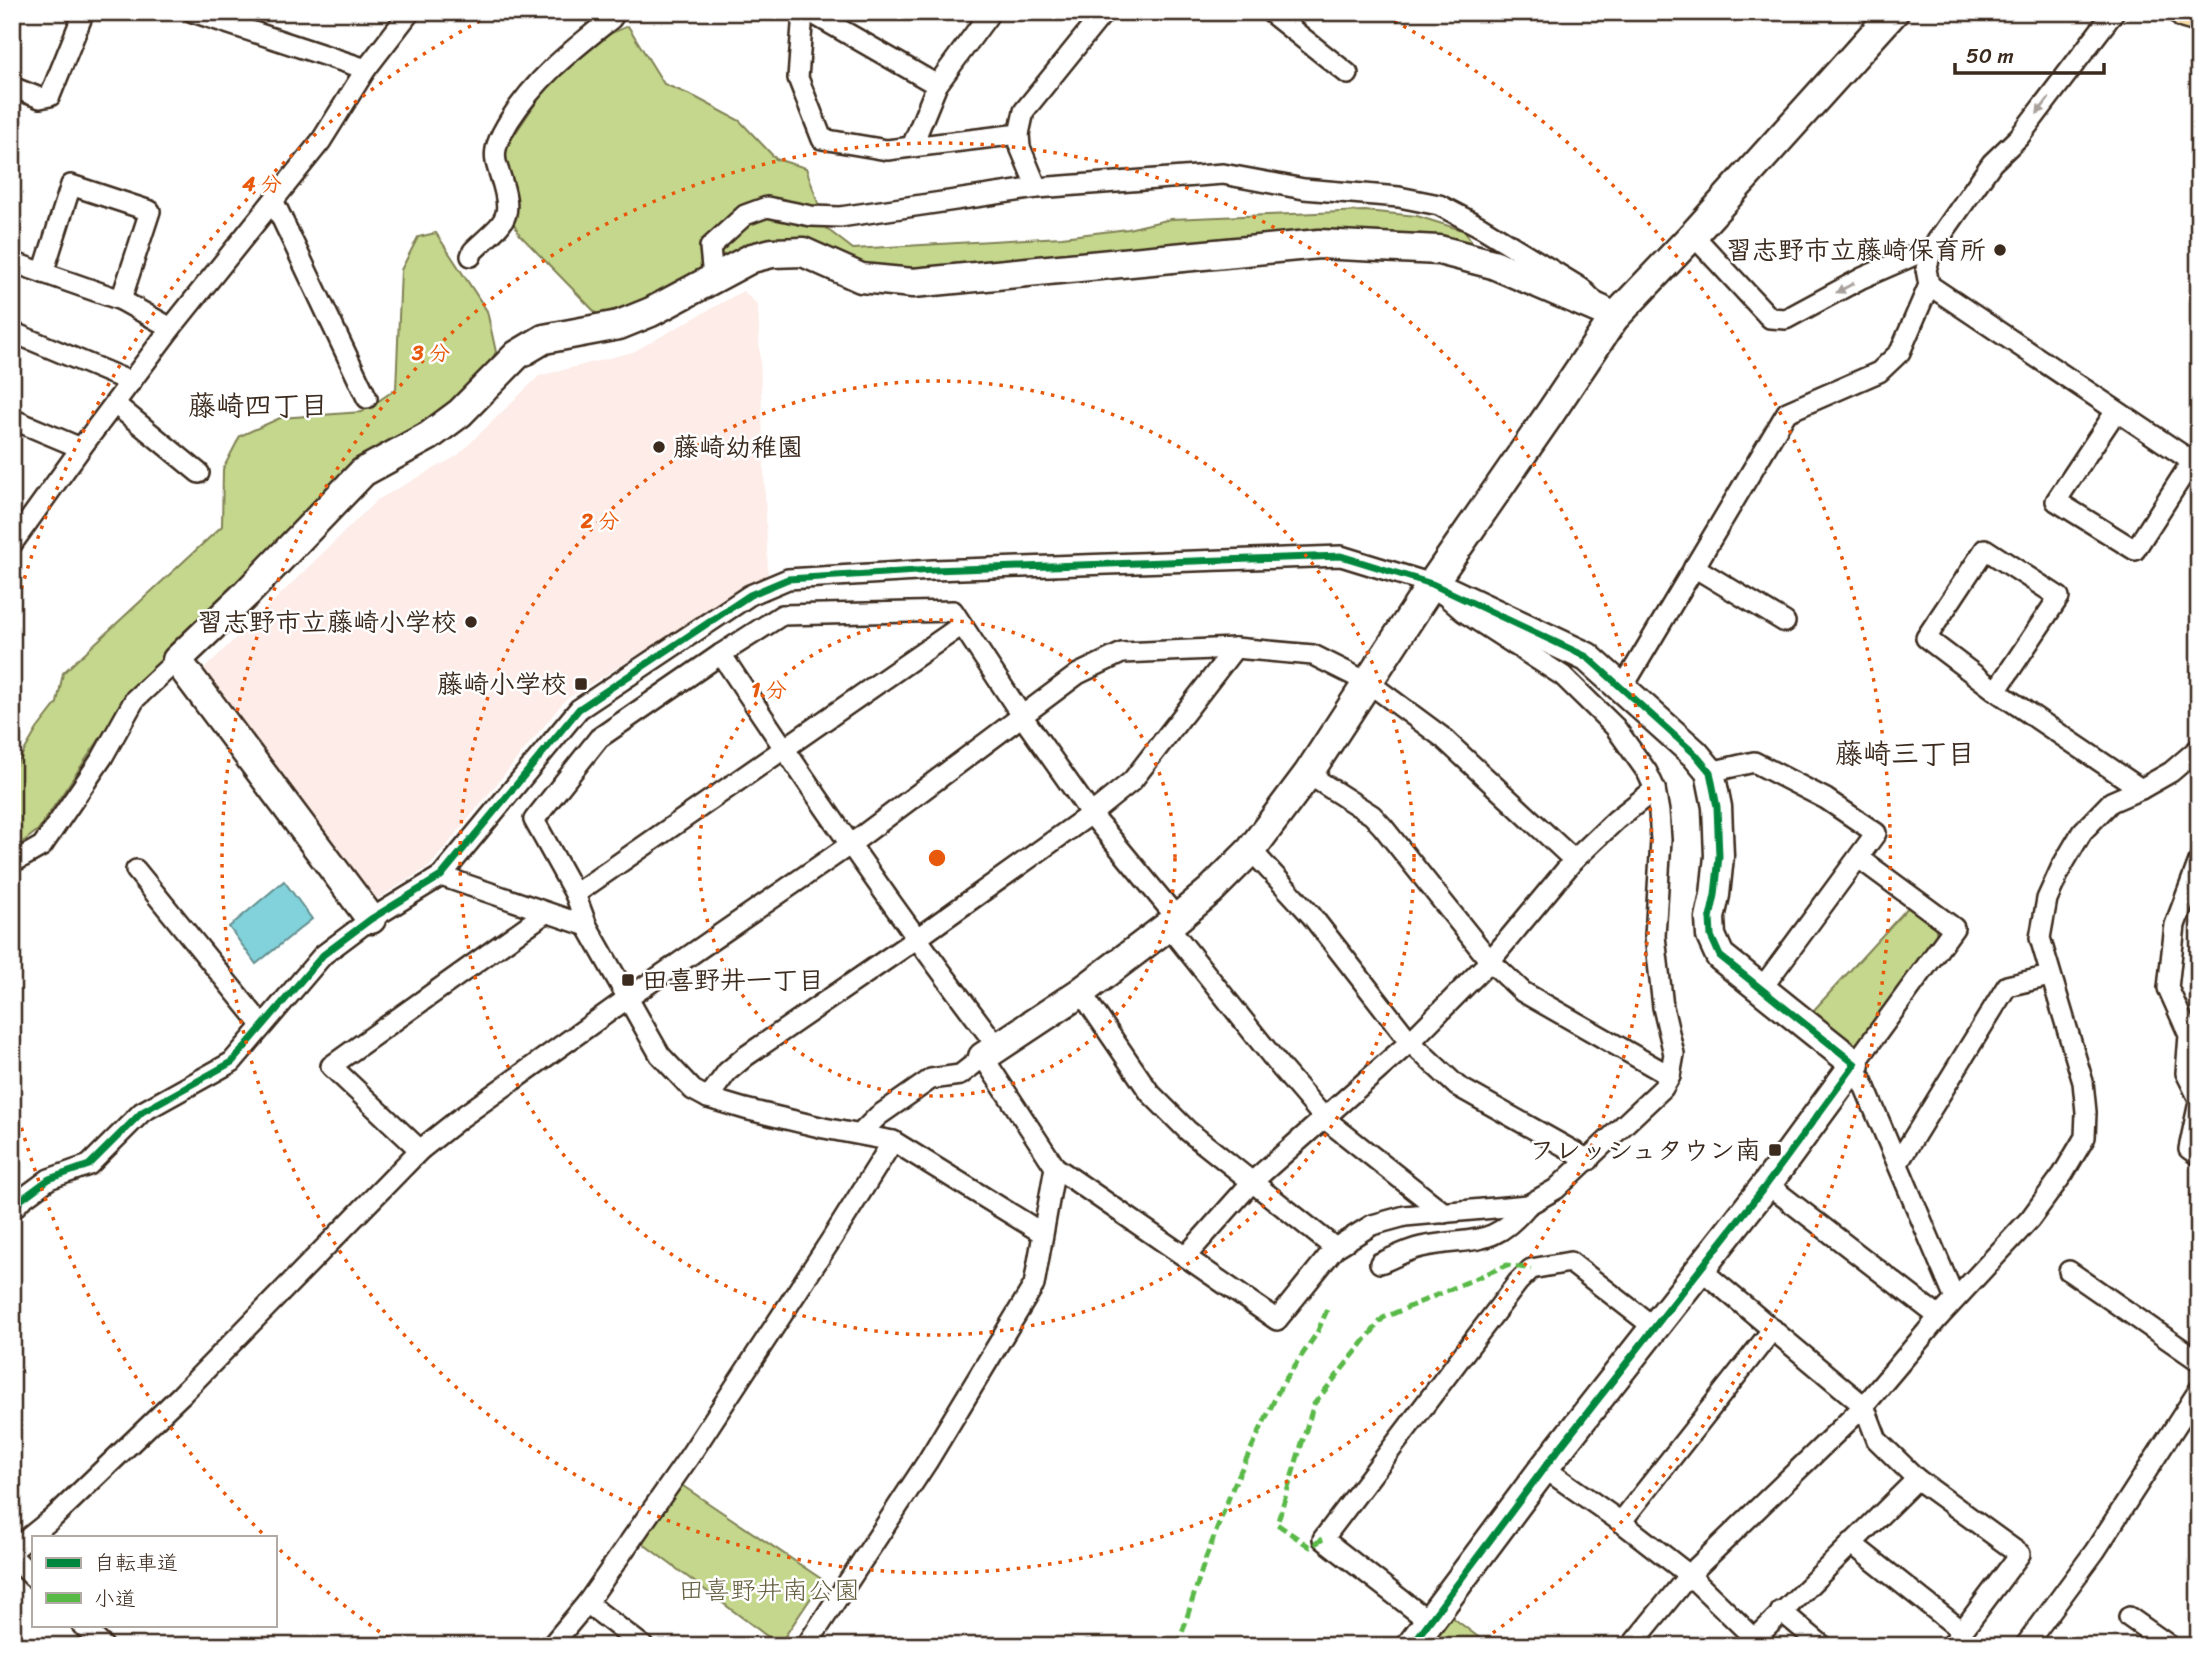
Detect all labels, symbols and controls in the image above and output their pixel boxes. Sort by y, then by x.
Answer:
scale bar [1955,32,2104,76]
text: 50 m [1966,37,2014,75]
one-way arrow [2035,96,2050,114]
text: 4 分 [241,165,282,203]
place label: 習志野市立藤崎保育所 [1726,227,1986,273]
marker: 習志野市立藤崎保育所 [1992,242,2008,258]
one-way arrow [1835,282,1855,293]
text: 3 分 [411,334,450,372]
district label: 藤崎四丁目 [188,381,328,430]
place label: 藤崎幼稚園 [673,424,803,470]
marker: 藤崎幼稚園 [651,439,667,455]
text: 2 分 [580,502,619,540]
place label: 習志野市立藤崎小学校 [197,599,457,645]
marker: 習志野市立藤崎小学校 [463,614,479,630]
place label: 藤崎小学校 [437,661,567,707]
text: 1 分 [751,671,787,709]
marker: 藤崎小学校 [573,676,589,692]
district label: 藤崎三丁目 [1835,729,1975,778]
centre of rings [925,846,949,870]
place label: 田喜野井一丁目 [642,957,824,1003]
marker: 田喜野井一丁目 [620,972,636,988]
place label: フレッシュタウン南 [1529,1127,1761,1173]
marker: フレッシュタウン南 [1767,1142,1783,1158]
legend [32,1536,276,1626]
text: 自転車道 [94,1544,178,1582]
park label: 田喜野井南公園 [678,1567,860,1613]
text: 小道 [94,1580,136,1618]

